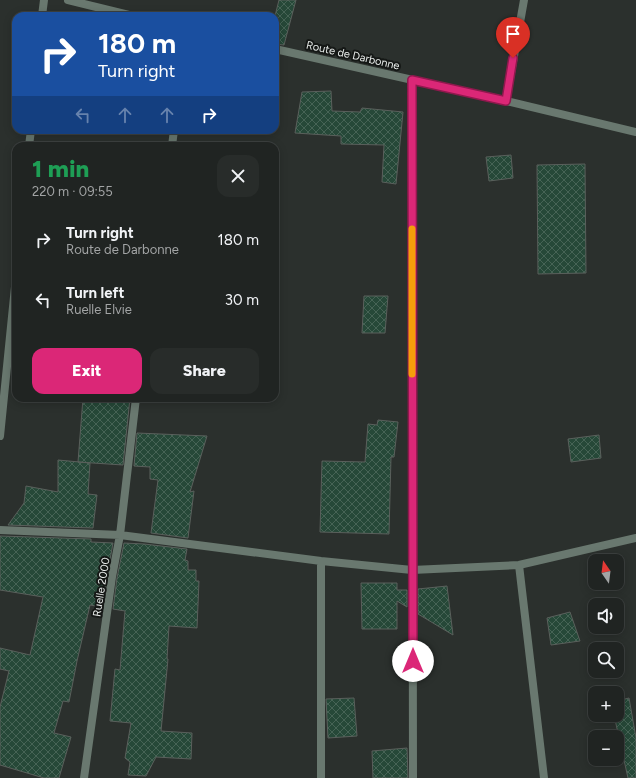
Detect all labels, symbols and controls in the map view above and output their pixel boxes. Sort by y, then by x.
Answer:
pin [496,17,530,58]
icon: arrive [502,23,524,45]
text: 180 m [98,26,176,60]
icon: right [32,28,84,80]
street label: Route de Darbonne [305,38,401,73]
text: Turn right [98,60,175,82]
icon: left [72,104,94,126]
icon: ahead [114,104,136,126]
icon: ahead [156,104,178,126]
icon: right [198,104,220,126]
text: 1 min [32,154,89,183]
button: close [217,155,259,197]
text: 220 m · 09:55 [32,184,113,199]
text: Turn right [66,224,134,242]
icon: right [32,229,54,251]
text: 180 m [218,231,259,249]
text: Route de Darbonne [66,242,179,257]
text: Turn left [66,284,124,302]
icon: left [32,289,54,311]
text: 30 m [225,291,259,309]
text: Ruelle Elvie [66,302,132,317]
button: Exit [32,348,142,394]
button: Share [150,348,259,394]
north arrow [588,554,624,590]
map controls [588,554,624,766]
street label: Ruelle 2000 [90,556,113,618]
button: sound [588,598,624,634]
position arrow [392,640,434,682]
button: search [588,642,624,678]
button: + [588,686,624,722]
button: − [588,730,624,766]

